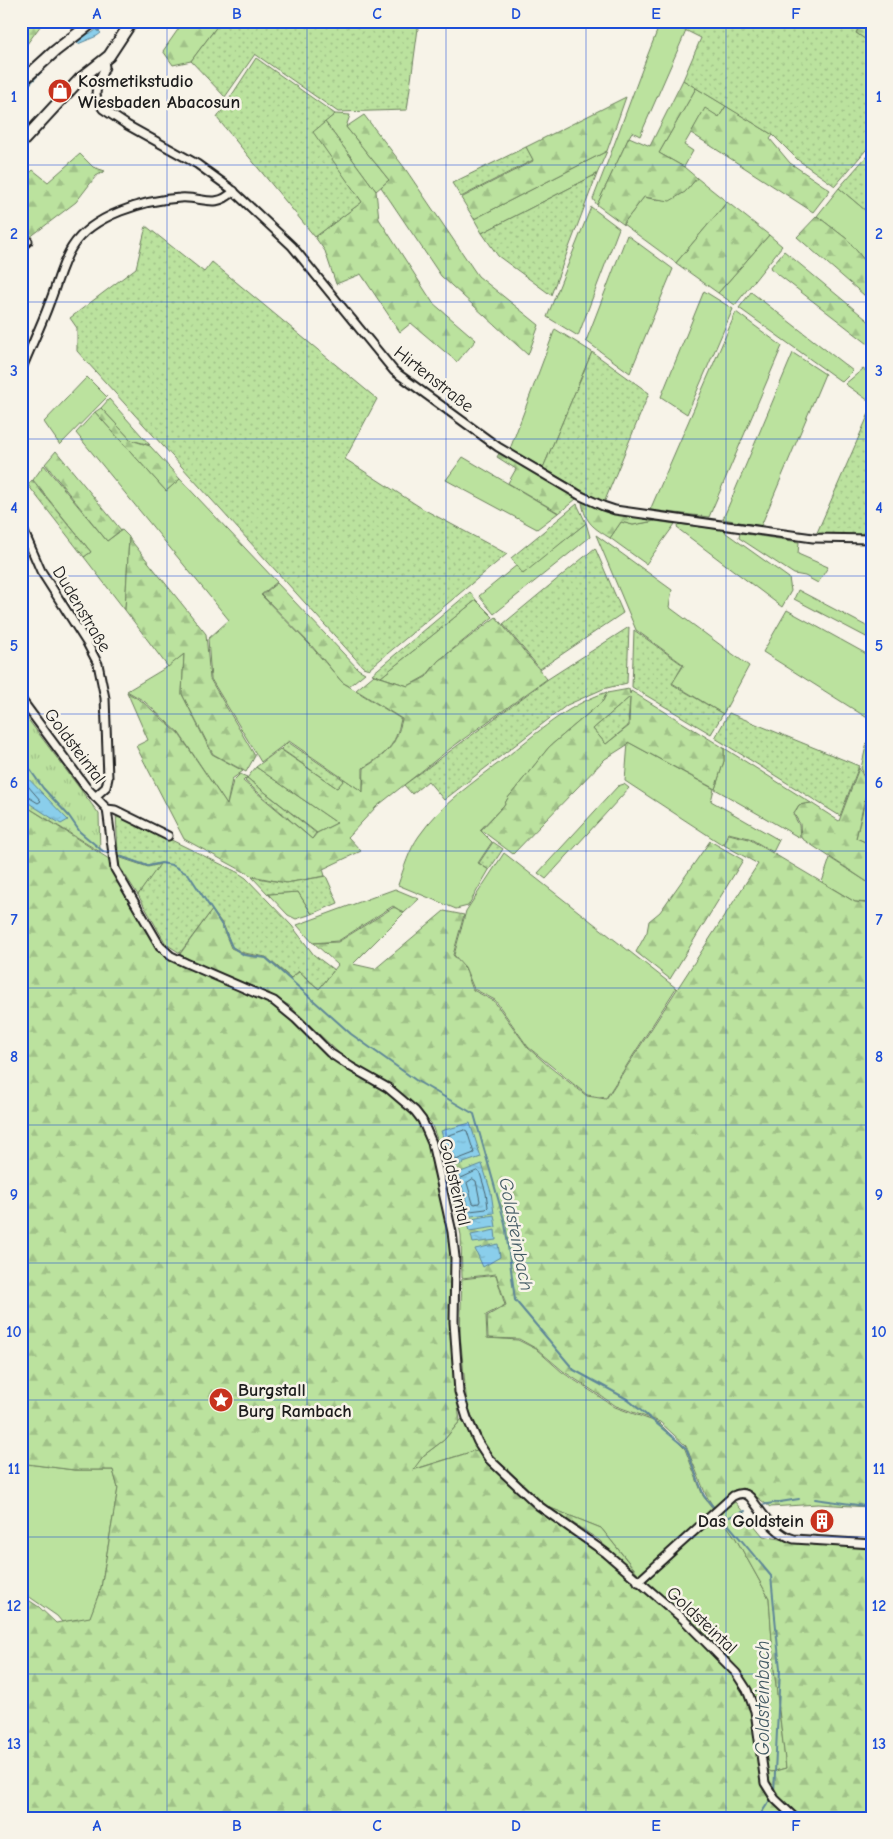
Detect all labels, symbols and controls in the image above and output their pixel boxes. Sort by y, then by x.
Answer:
text: A [93,5,102,23]
text: B [232,5,242,23]
text: C [372,5,382,23]
text: D [511,5,521,23]
text: E [651,5,661,23]
text: F [791,5,801,23]
place label: Kosmetikstudio Wiesbaden Abacosun [78,71,240,113]
shop icon: Kosmetikstudio Wiesbaden Abacosun [47,78,73,104]
text: 1 [11,88,17,106]
text: 1 [876,88,882,106]
text: 2 [10,225,18,243]
text: 2 [875,225,883,243]
street label: Hirtenstraße [390,342,478,417]
text: 3 [10,362,18,380]
text: 3 [875,362,883,380]
text: 4 [10,499,18,517]
text: 4 [875,499,883,517]
street label: Dudenstraße [48,563,115,656]
text: 5 [10,637,18,655]
text: 5 [875,637,883,655]
street label: Goldsteintal [39,704,110,788]
text: 6 [10,774,18,792]
text: 6 [875,774,883,792]
text: 7 [10,911,18,929]
text: 7 [875,911,883,929]
text: 8 [10,1048,18,1066]
text: 8 [875,1048,883,1066]
street label: Goldsteintal [434,1136,475,1228]
water label: Goldsteinbach [494,1176,538,1293]
text: 9 [10,1186,18,1204]
text: 9 [875,1186,883,1204]
text: 10 [6,1323,22,1341]
text: 10 [871,1323,887,1341]
place label: Burgstall Burg Rambach [238,1380,352,1422]
place icon: Burgstall Burg Rambach [208,1387,234,1413]
text: 11 [8,1460,20,1478]
text: 11 [873,1460,885,1478]
building icon: Das Goldstein [809,1508,835,1534]
place label: Das Goldstein [698,1511,804,1532]
street label: Goldsteintal [662,1582,741,1658]
text: 12 [7,1597,21,1615]
text: 12 [872,1597,886,1615]
water label: Goldsteinbach [752,1640,774,1756]
text: 13 [7,1735,21,1753]
text: 13 [872,1735,886,1753]
text: A [93,1817,102,1835]
text: B [232,1817,242,1835]
text: C [372,1817,382,1835]
text: D [511,1817,521,1835]
text: E [651,1817,661,1835]
text: F [791,1817,801,1835]

